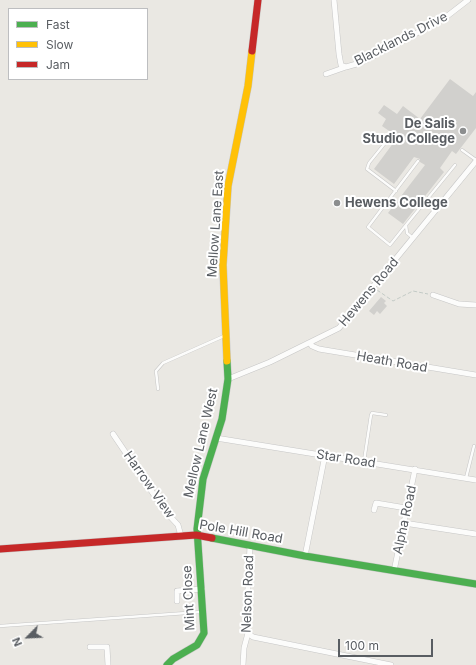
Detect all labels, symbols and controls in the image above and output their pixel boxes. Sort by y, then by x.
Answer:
legend [8,8,148,80]
street label: Blacklands Drive [352,9,450,69]
text: Fast [46,17,70,32]
text: Slow [46,37,73,52]
text: Jam [46,57,70,72]
place label: De Salis Studio College [363,116,455,147]
marker: De Salis Studio College [458,126,468,136]
street label: Mellow Lane East [204,170,228,278]
place label: Hewens College [345,195,448,211]
marker: Hewens College [332,198,342,208]
street label: Hewens Road [336,255,402,329]
street label: Heath Road [355,348,429,376]
street label: Mellow Lane West [181,387,221,499]
street label: Star Road [315,447,377,471]
street label: Harrow View [120,448,178,522]
street label: Alpha Road [390,484,420,556]
street label: Pole Hill Road [198,517,284,547]
street label: Nelson Road [239,555,257,633]
street label: Mint Close [180,565,198,631]
north arrow [8,617,48,657]
scale bar [340,631,435,657]
text: N [9,635,25,649]
text: 100 m [345,638,379,653]

